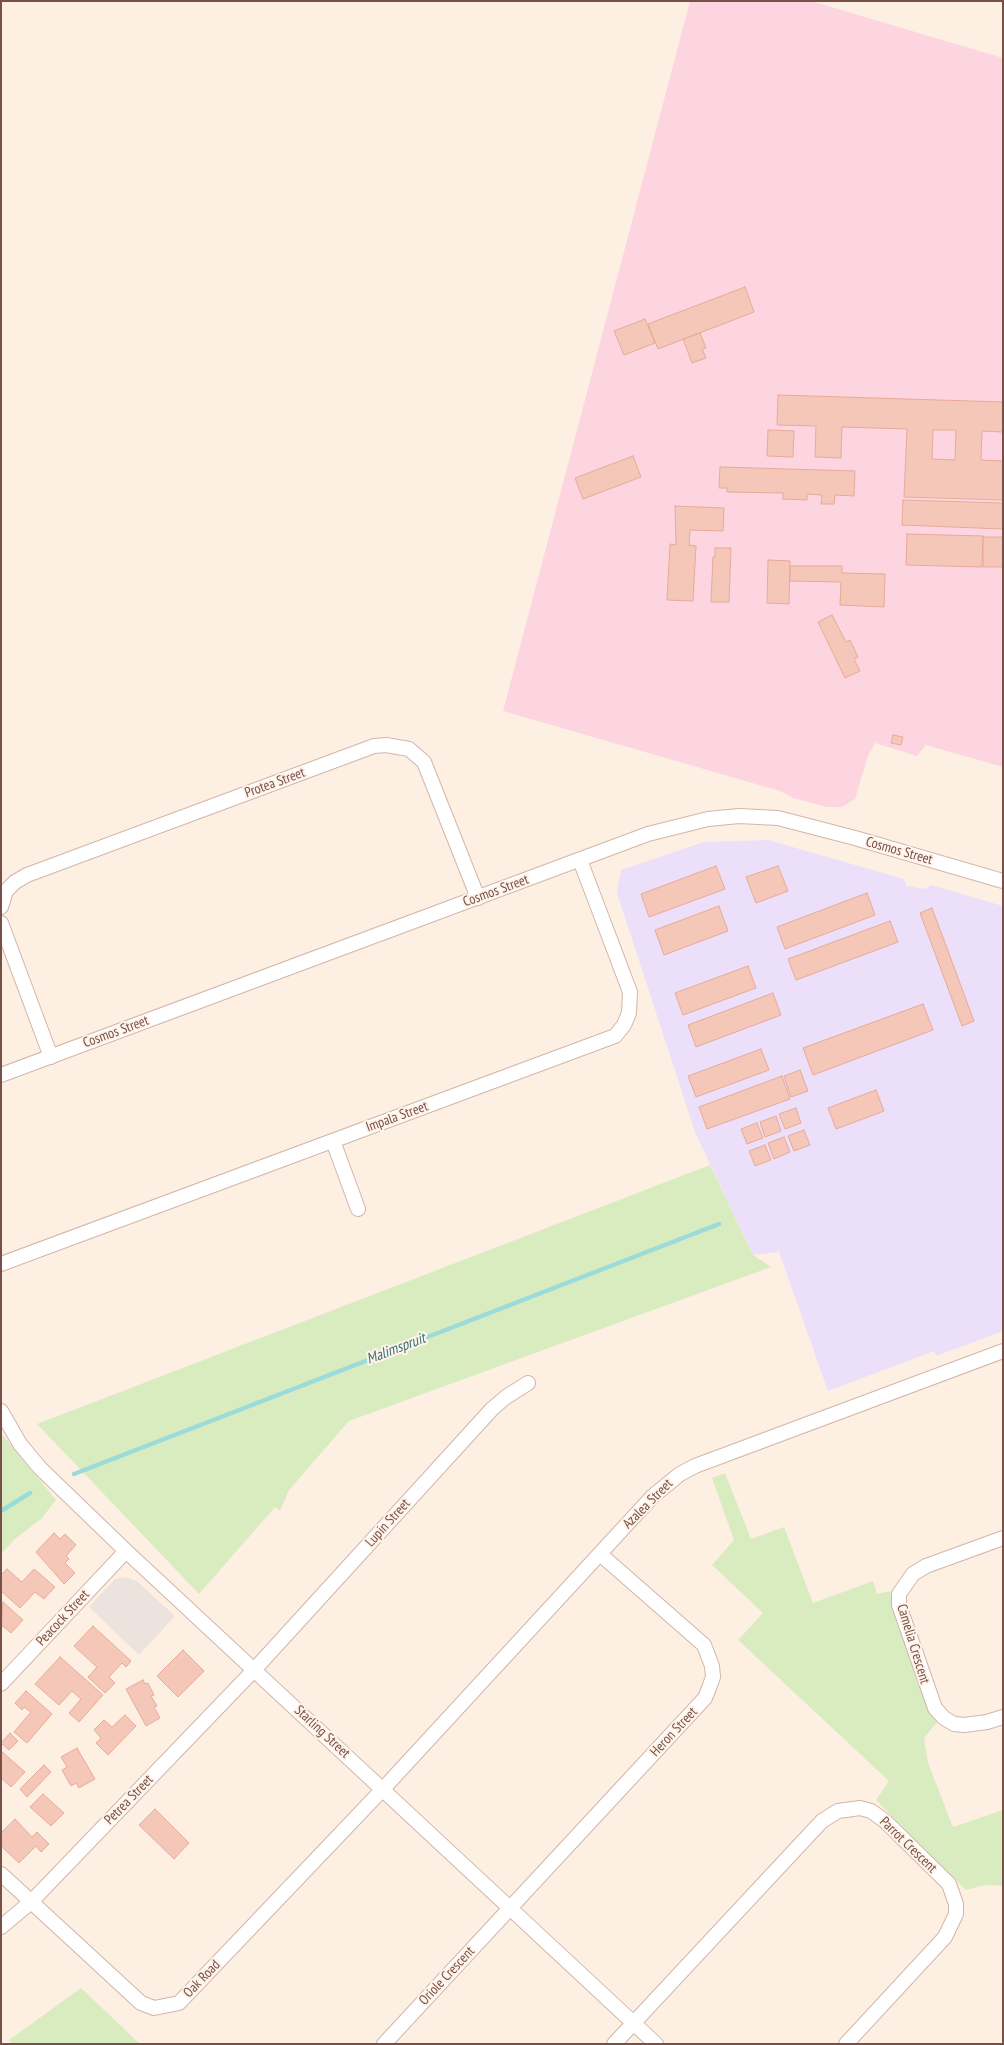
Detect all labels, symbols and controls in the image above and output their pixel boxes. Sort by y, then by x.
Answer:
street label: Protea Street [243,764,307,802]
street label: Cosmos Street [864,833,934,869]
street label: Cosmos Street [461,871,531,911]
street label: Cosmos Street [81,1012,151,1052]
street label: Impala Street [364,1098,430,1136]
water label: Malimspruit [364,1330,428,1368]
street label: Azalea Street [620,1476,676,1532]
street label: Lupin Street [362,1495,414,1551]
street label: Peacock Street [33,1587,93,1649]
street label: Camelia Crescent [893,1602,933,1686]
street label: Starling Street [291,1702,353,1762]
street label: Heron Street [647,1704,701,1760]
street label: Petrea Street [101,1772,157,1828]
street label: Parrot Crescent [876,1814,940,1876]
street label: Oriole Crescent [416,1943,478,2009]
street label: Oak Road [180,1957,224,2001]

